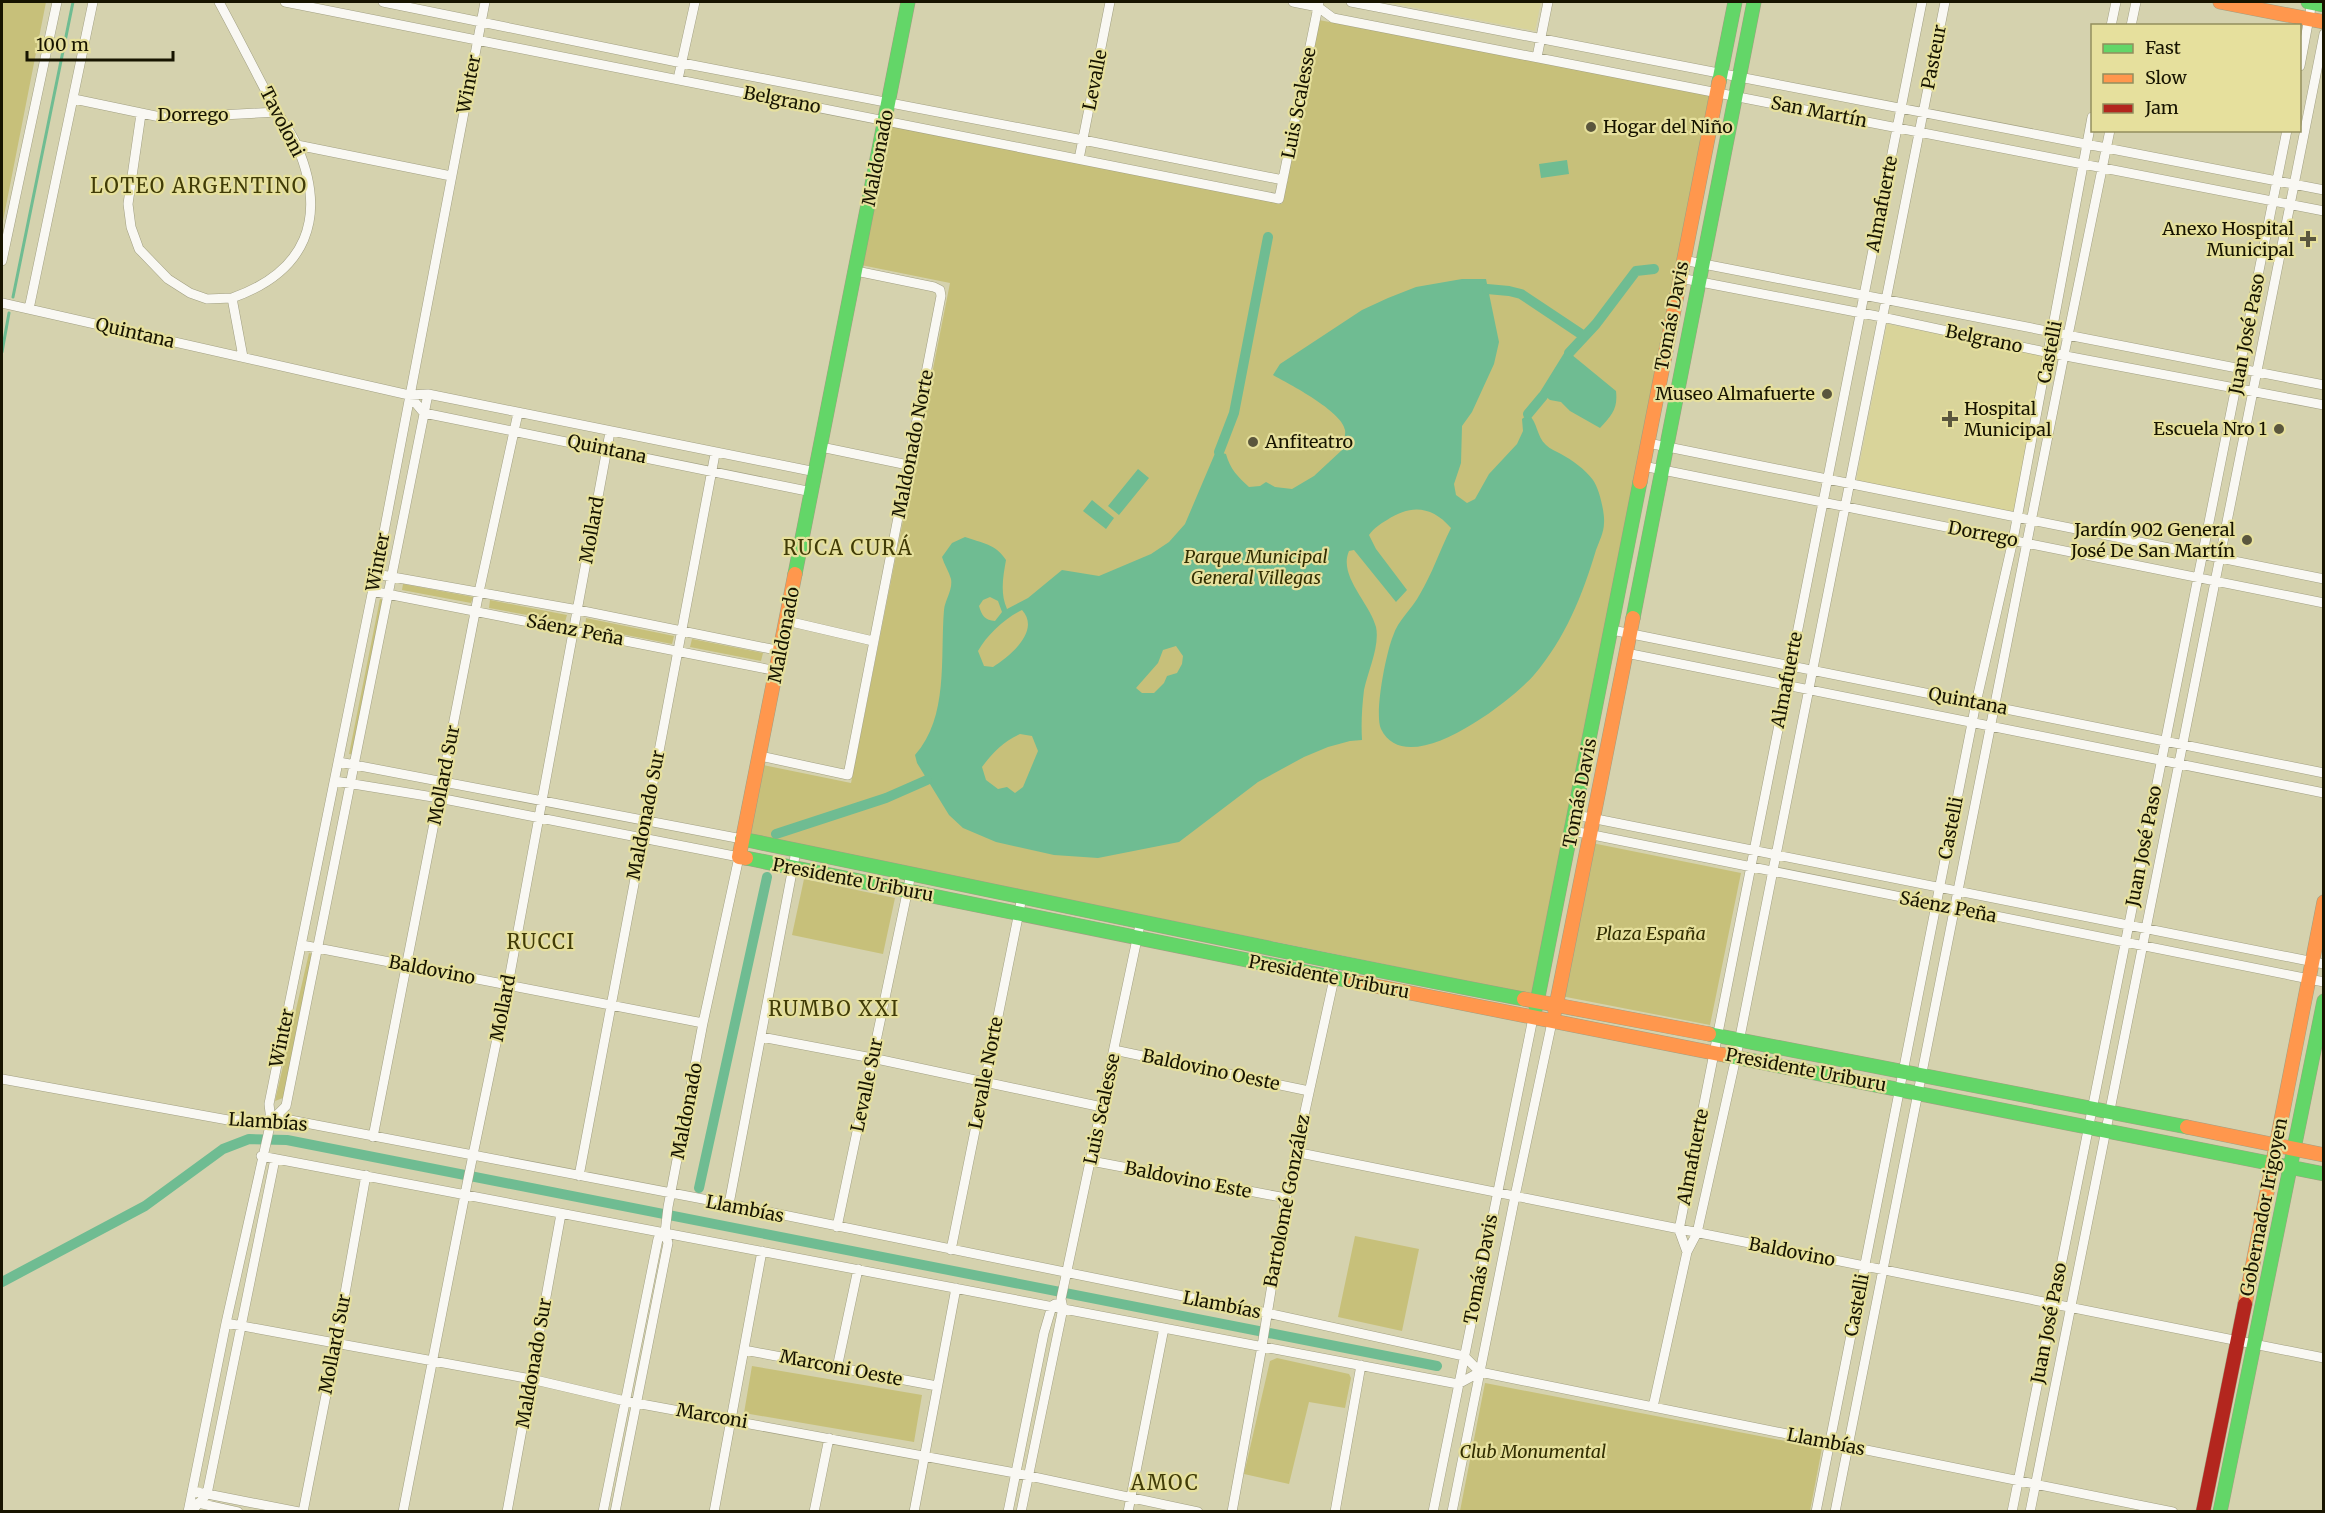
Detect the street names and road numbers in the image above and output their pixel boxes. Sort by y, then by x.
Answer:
street label: Pasteur [1916,23,1951,91]
street label: Luis Scalesse [1276,45,1321,161]
street label: Levalle [1077,48,1112,112]
street label: Winter [451,53,485,116]
street label: Belgrano [741,81,823,118]
street label: Tavoloni [255,83,310,161]
street label: San Martín [1769,91,1869,132]
street label: Dorrego [158,103,228,126]
street label: Maldonado [857,108,898,208]
street label: Almafuerte [1861,154,1902,255]
street label: Tomás Davis [1650,259,1693,373]
street label: Juan José Paso [2223,271,2270,397]
street label: Quintana [93,312,177,353]
street label: Castelli [2032,318,2067,385]
street label: Belgrano [1943,319,2025,358]
street label: Maldonado Norte [887,368,938,520]
street label: Quintana [565,429,649,468]
street label: Mollard [574,495,609,565]
street label: Dorrego [1946,515,2020,552]
street label: Winter [360,531,394,594]
street label: Maldonado [763,585,804,685]
street label: Sáenz Peña [525,609,626,650]
street label: Almafuerte [1766,630,1807,731]
street label: Quintana [1926,682,2010,720]
street label: Mollard Sur [423,723,464,827]
street label: Tomás Davis [1558,736,1601,850]
street label: Maldonado Sur [622,748,669,882]
street label: Juan José Paso [2120,783,2167,909]
street label: Castelli [1933,794,1968,861]
street label: Presidente Uriburu [771,853,936,906]
street label: Sáenz Peña [1898,886,1999,927]
street label: Baldovino [387,950,477,989]
street label: Presidente Uriburu [1247,950,1412,1003]
street label: Mollard [485,973,520,1043]
street label: Winter [264,1006,299,1070]
street label: Levalle Norte [963,1015,1008,1131]
street label: Levalle Sur [845,1036,888,1134]
street label: Presidente Uriburu [1724,1043,1889,1096]
street label: Baldovino Oeste [1140,1044,1282,1095]
street label: Luis Scalesse [1079,1051,1125,1167]
street label: Maldonado [666,1061,707,1161]
street label: Llambías [228,1107,308,1136]
street label: Almafuerte [1672,1107,1713,1208]
street label: Bartolomé González [1258,1112,1315,1289]
street label: Gobernador Irigoyen [2235,1116,2292,1298]
street label: Baldovino Este [1123,1156,1253,1203]
street label: Llambías [704,1190,786,1227]
street label: Tomás Davis [1459,1212,1502,1326]
street label: Baldovino [1747,1232,1837,1271]
street label: Juan José Paso [2025,1260,2072,1386]
street label: Castelli [1839,1271,1874,1338]
street label: Llambías [1181,1286,1263,1323]
street label: Mollard Sur [314,1292,355,1396]
street label: Maldonado Sur [511,1296,556,1430]
street label: Marconi Oeste [778,1344,904,1391]
street label: Marconi [675,1398,750,1433]
street label: Llambías [1785,1423,1867,1460]

